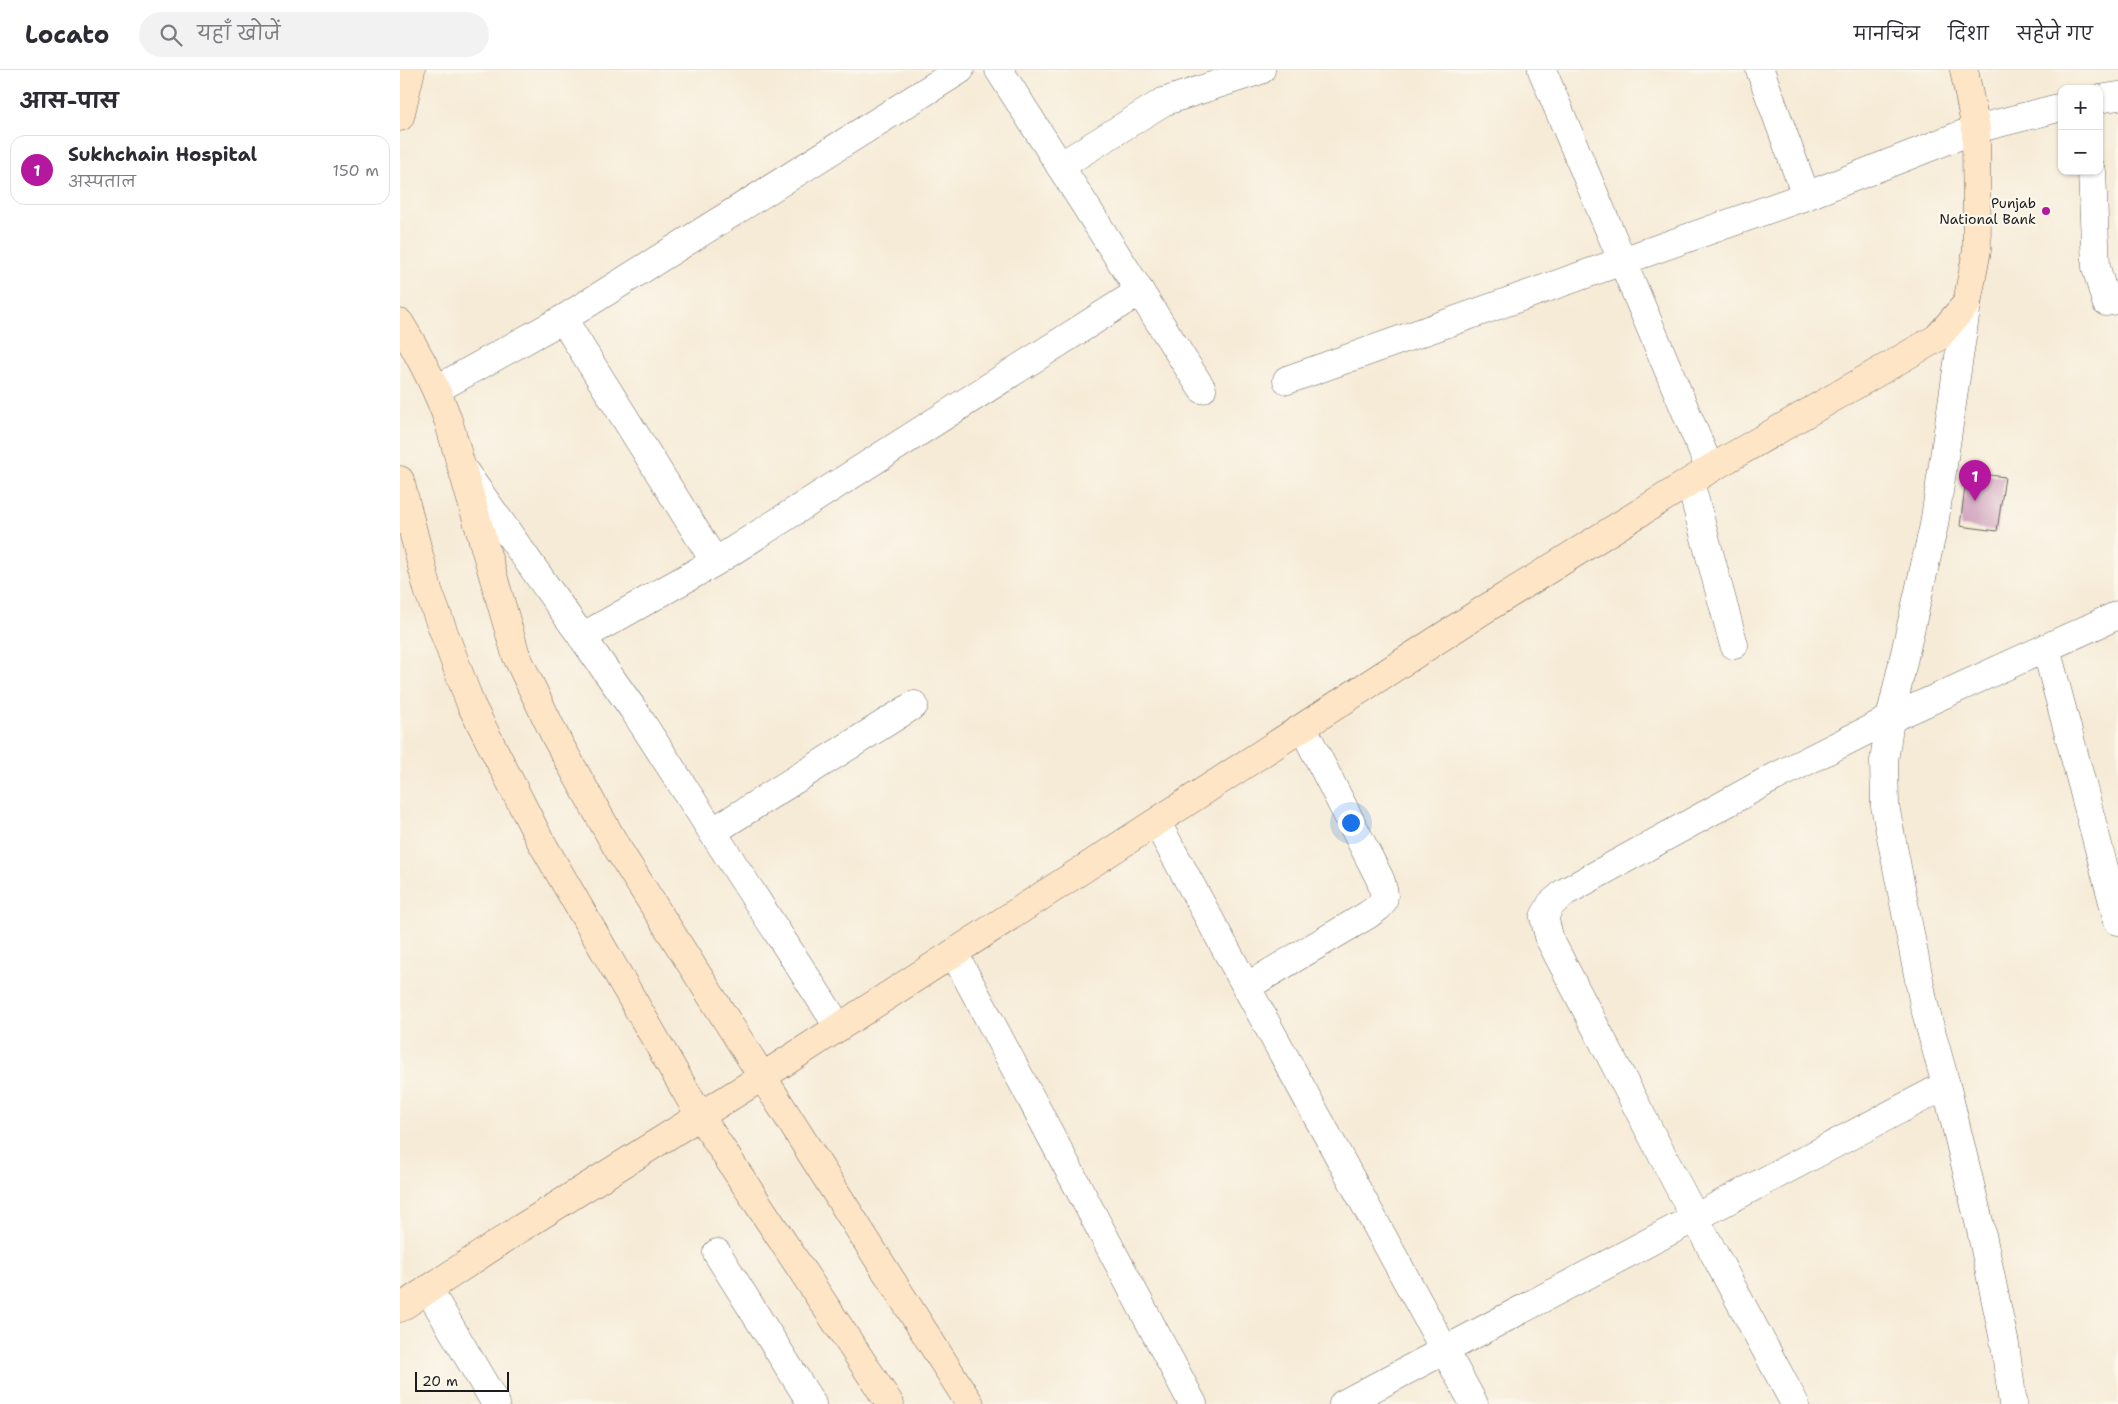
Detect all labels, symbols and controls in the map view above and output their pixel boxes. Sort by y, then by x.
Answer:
search box [139,12,489,57]
text: Locato [25,19,109,51]
icon: search [157,21,185,49]
text: यहाँ खोजें [197,21,281,46]
text: मानचित्र [1854,22,1920,46]
text: दिशा [1948,22,1989,46]
text: सहेजे गए [2017,22,2093,46]
map controls [2058,85,2103,175]
button: + [2058,85,2103,130]
text: आस-पास [20,87,118,115]
button: − [2058,130,2103,175]
text: Sukhchain Hospital [68,142,257,167]
text: 1 [33,160,41,181]
text: 150 m [332,160,379,181]
text: अस्पताल [68,171,136,192]
place label: Punjab National Bank [1939,194,2036,228]
marker: Punjab National Bank [2040,205,2052,217]
pin: 1 [1959,460,1991,501]
your location [1338,810,1364,836]
scale bar [415,1369,509,1392]
text: 20 m [422,1372,458,1390]

